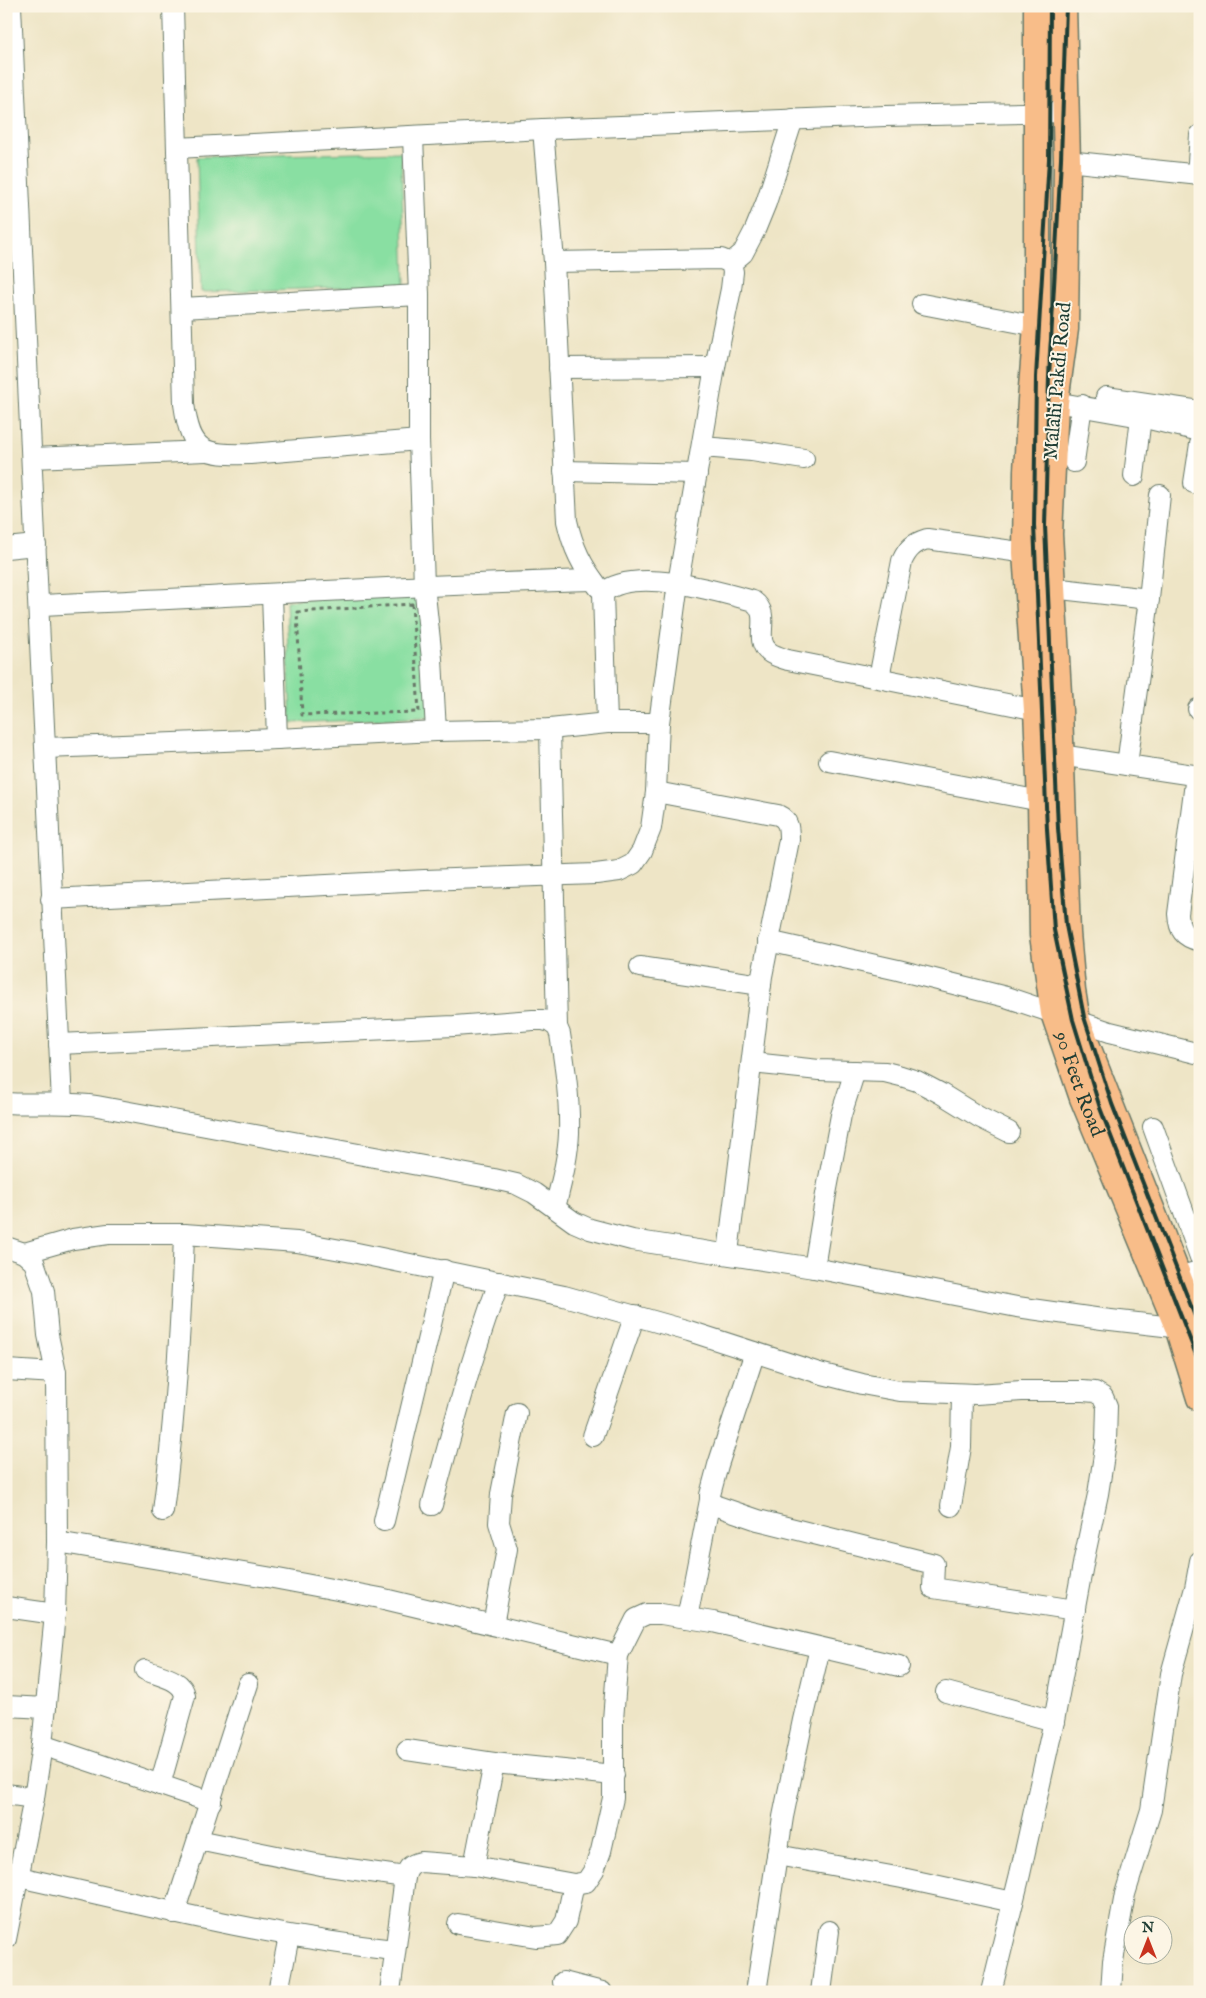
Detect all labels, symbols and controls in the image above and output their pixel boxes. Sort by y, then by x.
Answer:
street label: Malahi Pakdi Road [1039,301,1077,461]
street label: 90 Feet Road [1048,1027,1110,1141]
north arrow [1124,1916,1174,1966]
text: N [1141,1919,1154,1937]

